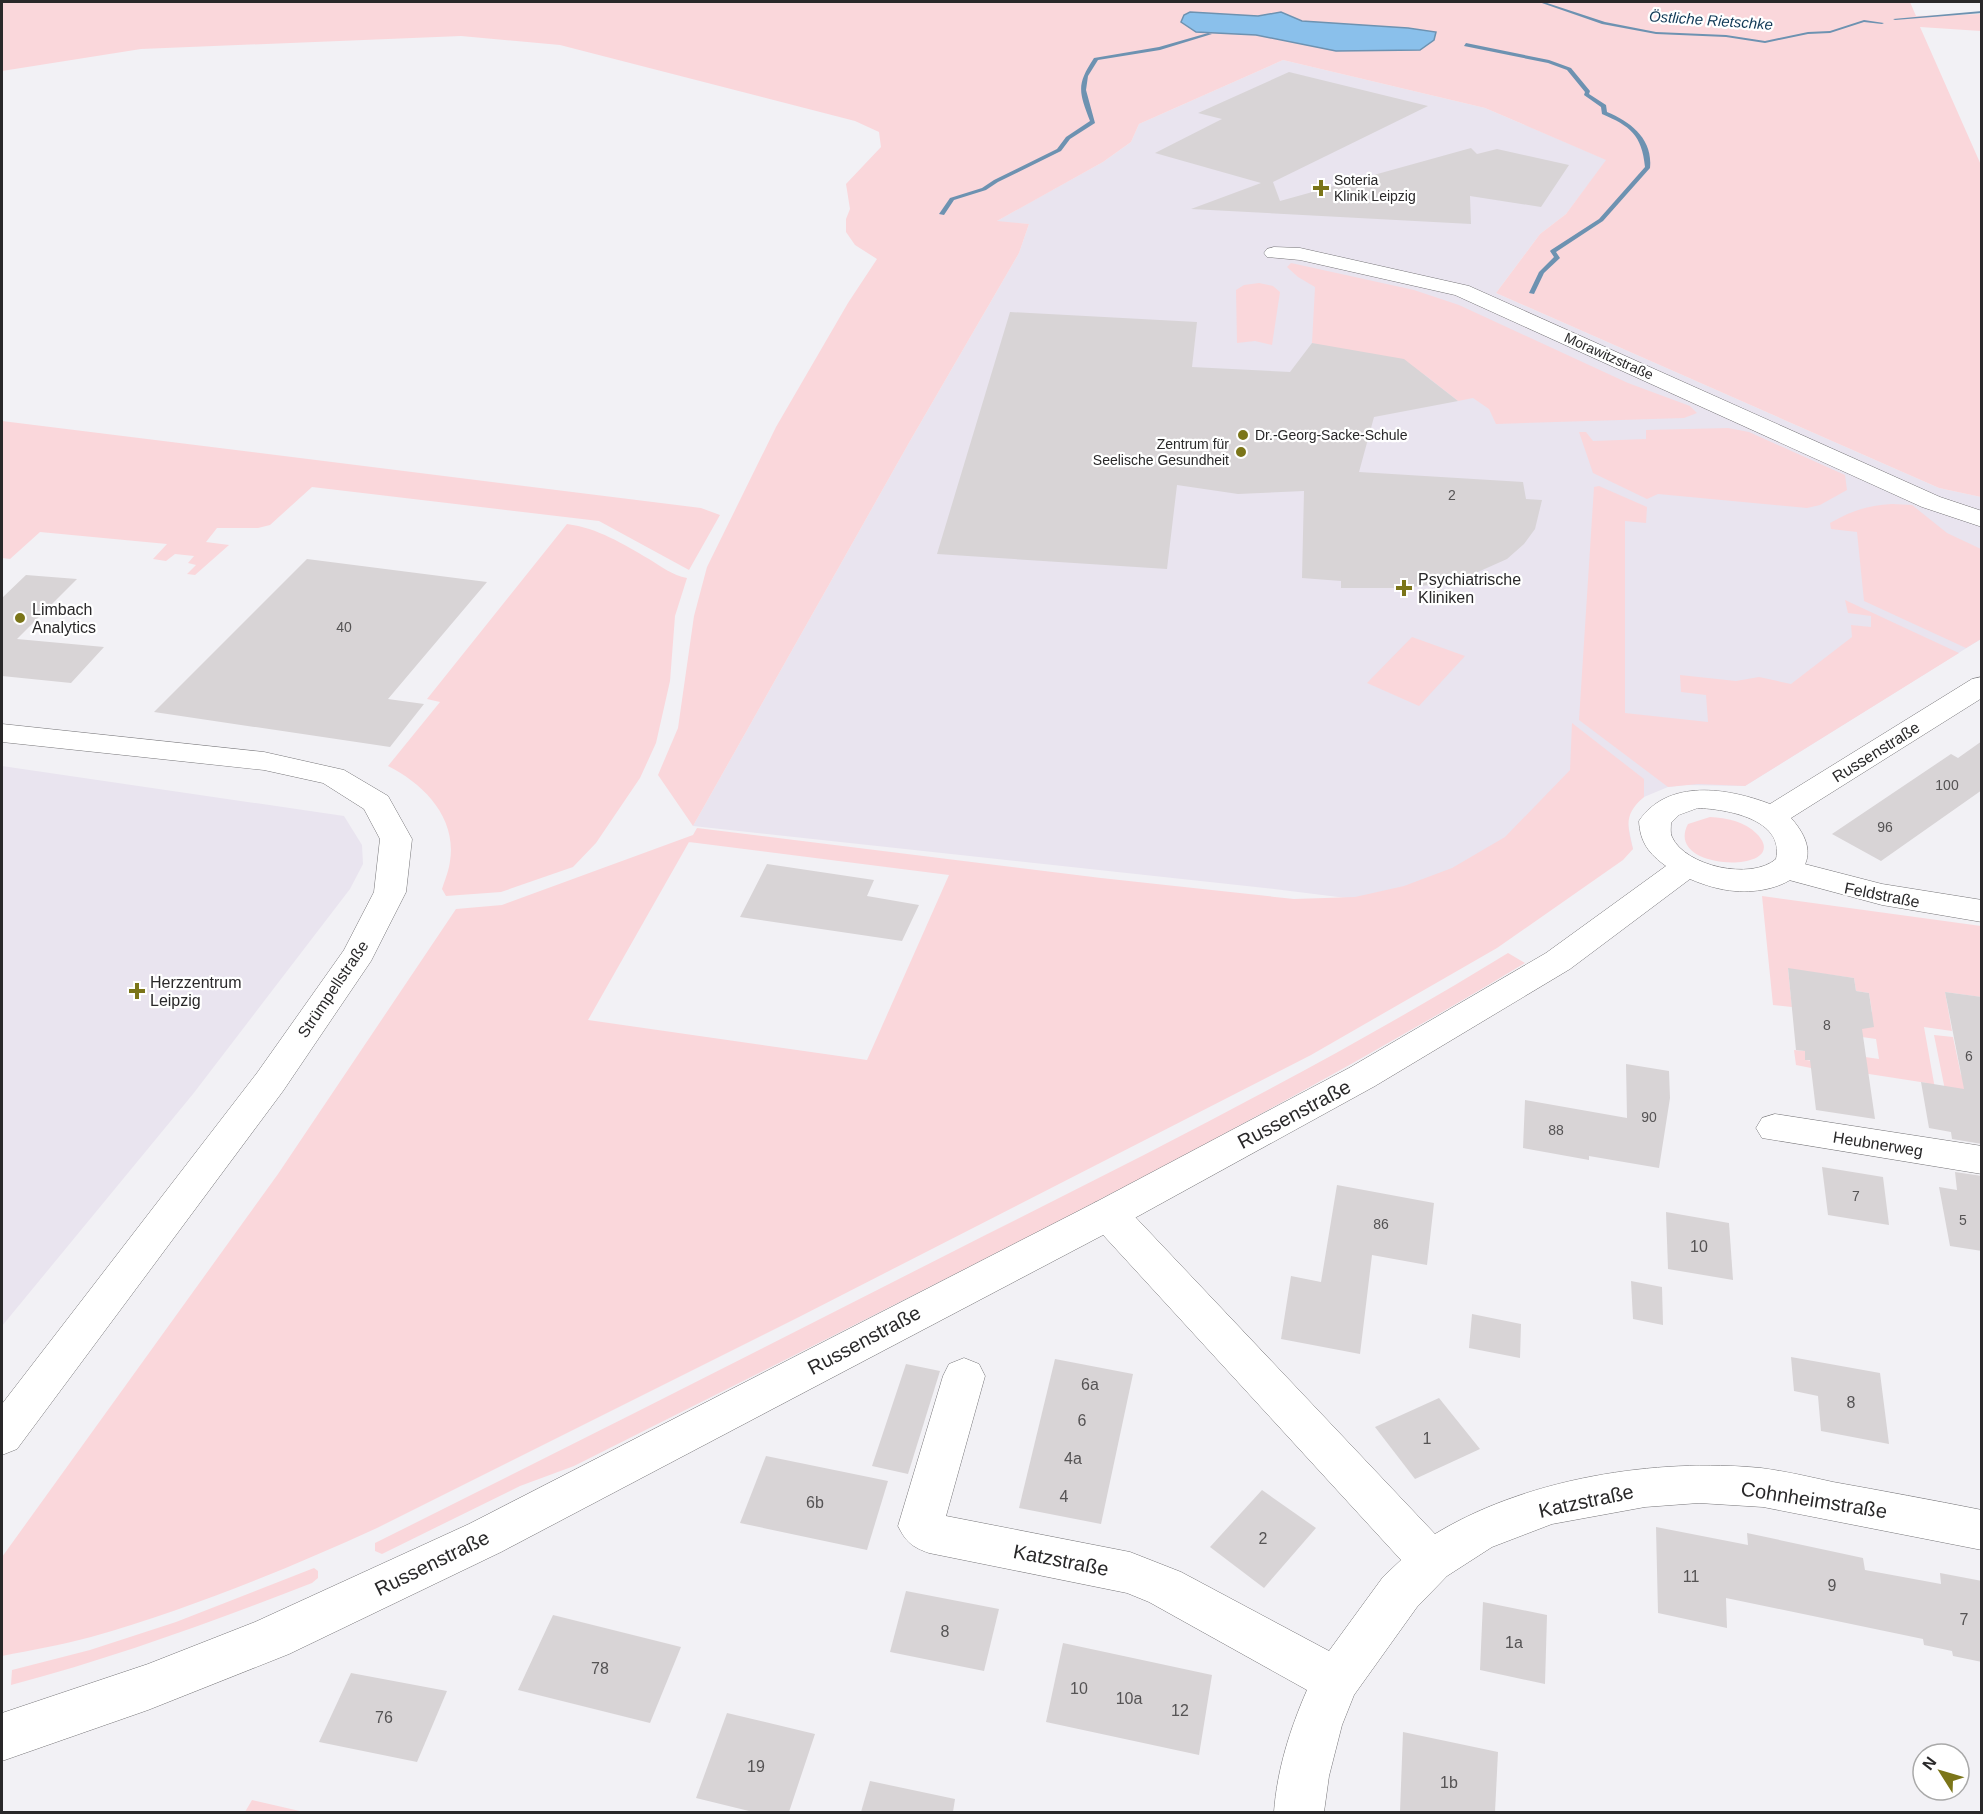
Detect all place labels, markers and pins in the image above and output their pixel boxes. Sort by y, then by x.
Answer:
place label: Soteria Klinik Leipzig [1334,172,1416,204]
marker: Soteria Klinik Leipzig [1312,179,1330,197]
place label: Dr.-Georg-Sacke-Schule [1255,427,1408,443]
marker: Dr.-Georg-Sacke-Schule [1236,428,1250,442]
place label: Zentrum für Seelische Gesundheit [1093,436,1229,468]
marker: Zentrum für Seelische Gesundheit [1234,445,1248,459]
place label: Psychiatrische Kliniken [1418,571,1521,606]
marker: Psychiatrische Kliniken [1395,579,1413,597]
place label: Limbach Analytics [32,601,96,636]
marker: Limbach Analytics [13,611,27,625]
place label: Herzzentrum Leipzig [150,974,242,1009]
marker: Herzzentrum Leipzig [128,982,146,1000]

